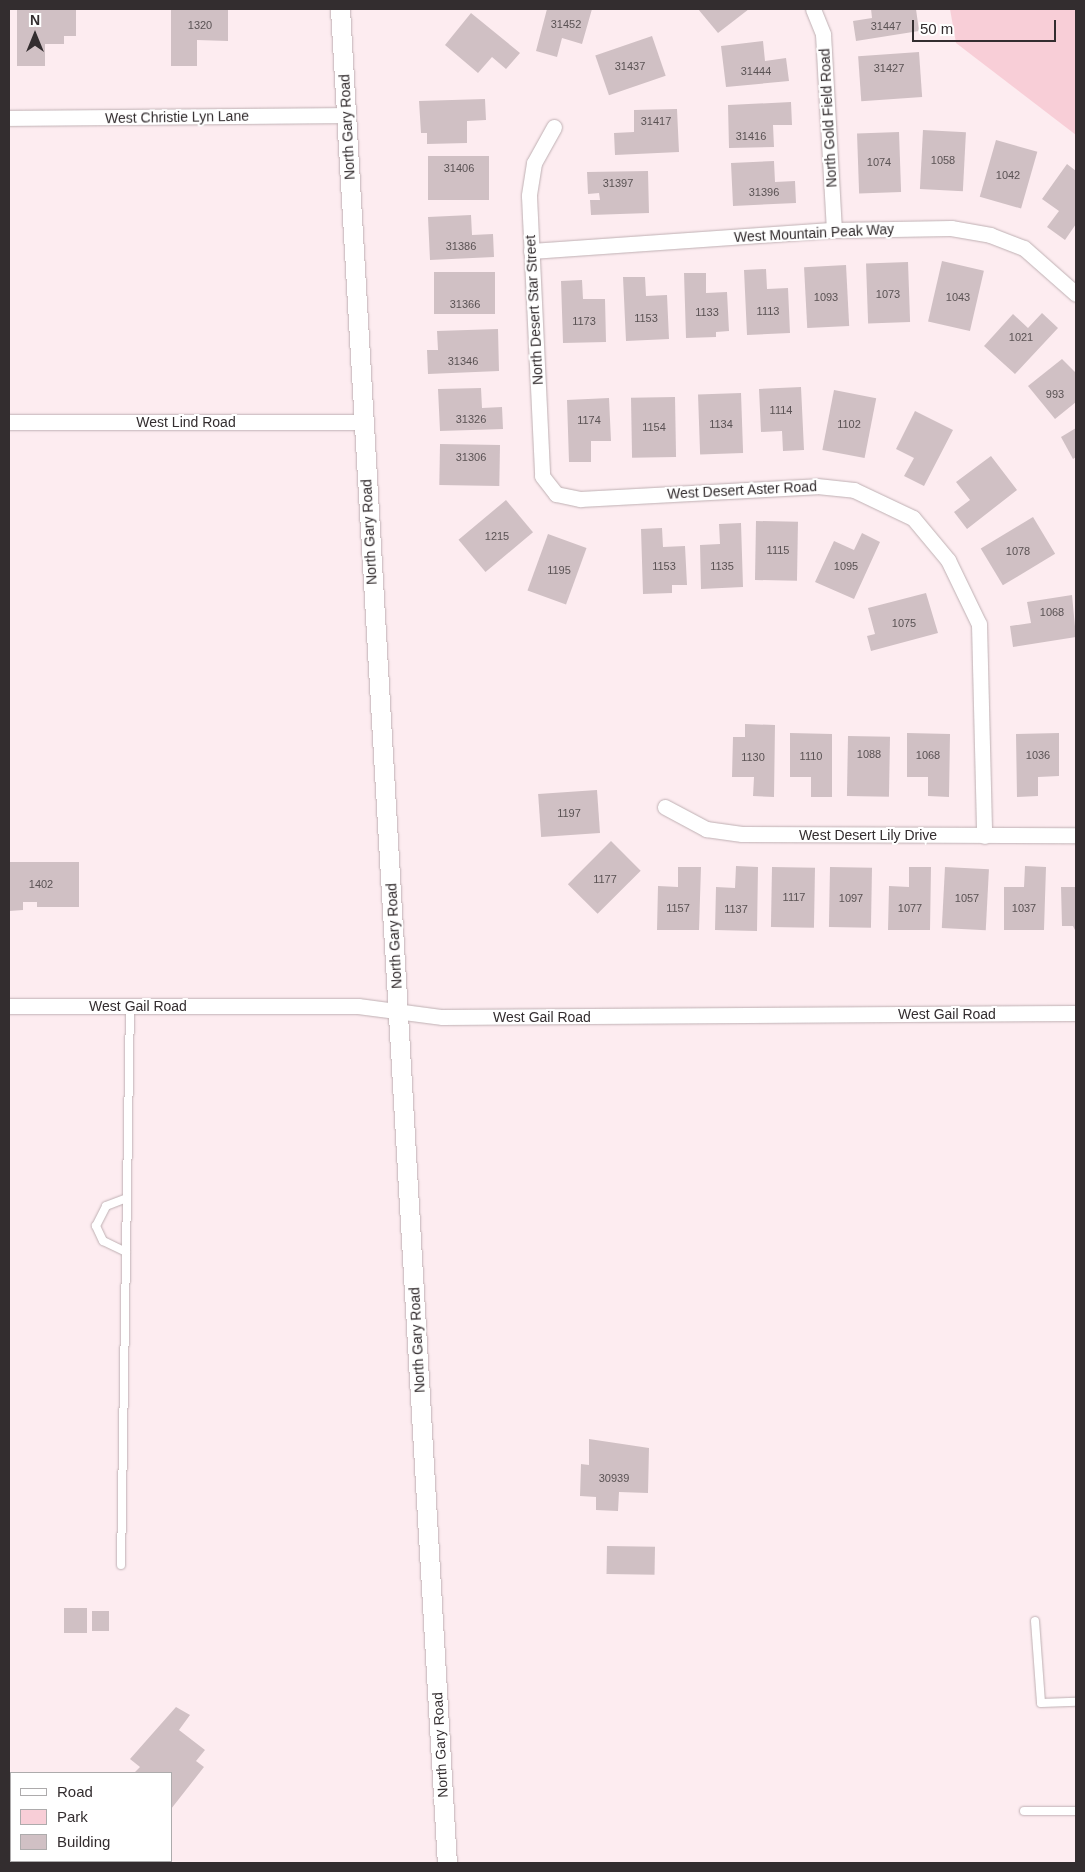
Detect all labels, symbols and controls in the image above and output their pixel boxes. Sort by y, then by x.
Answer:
north arrow [10,10,60,60]
scale bar [915,10,1059,42]
text: N [30,12,40,28]
house number: 31452 [551,17,581,31]
house number: 1320 [188,18,212,32]
house number: 31447 [871,19,901,33]
text: 50 m [920,20,953,37]
street label: North Gold Field Road [816,48,840,188]
house number: 31437 [615,59,645,73]
house number: 31427 [874,61,904,75]
house number: 31444 [741,64,771,78]
street label: North Gary Road [336,74,358,180]
street label: West Christie Lyn Lane [105,107,249,127]
house number: 31417 [641,114,671,128]
house number: 31416 [736,129,766,143]
house number: 1058 [931,153,955,167]
house number: 1074 [867,155,891,169]
house number: 31406 [444,161,474,175]
house number: 1042 [996,168,1020,182]
house number: 31397 [603,176,633,190]
house number: 31396 [749,185,779,199]
street label: West Mountain Peak Way [734,220,894,246]
street label: North Desert Star Street [522,235,546,385]
house number: 31386 [446,239,476,253]
house number: 1073 [876,287,900,301]
house number: 1093 [814,290,838,304]
house number: 1043 [946,290,970,304]
house number: 31366 [450,297,480,311]
house number: 1113 [757,304,779,318]
house number: 1133 [695,305,719,319]
house number: 1153 [634,311,658,325]
house number: 1173 [572,314,596,328]
house number: 1021 [1009,330,1033,344]
house number: 31346 [448,354,478,368]
house number: 993 [1046,387,1064,401]
house number: 1114 [770,403,792,417]
house number: 31326 [456,412,486,426]
house number: 1174 [577,413,601,427]
street label: West Lind Road [136,414,236,430]
house number: 1134 [709,417,733,431]
house number: 1102 [837,417,861,431]
house number: 1154 [642,420,666,434]
house number: 31306 [456,450,486,464]
street label: West Desert Aster Road [666,478,818,502]
street label: North Gary Road [358,479,380,585]
house number: 1215 [485,529,509,543]
house number: 1115 [767,543,789,557]
house number: 1078 [1006,544,1030,558]
house number: 1153 [652,559,676,573]
house number: 1135 [710,559,734,573]
house number: 1095 [834,559,858,573]
house number: 1195 [547,563,571,577]
house number: 1068 [1040,605,1064,619]
house number: 1075 [892,616,916,630]
house number: 1088 [857,747,881,761]
house number: 1068 [916,748,940,762]
house number: 1036 [1026,748,1050,762]
house number: 1110 [800,749,822,763]
house number: 1130 [741,750,765,764]
house number: 1197 [557,806,581,820]
street label: West Desert Lily Drive [799,827,937,843]
house number: 1177 [593,872,617,886]
house number: 1402 [29,877,53,891]
street label: North Gary Road [383,883,405,989]
house number: 1117 [783,890,805,904]
house number: 1097 [839,891,863,905]
house number: 1057 [955,891,979,905]
house number: 1157 [666,901,690,915]
house number: 1077 [898,901,922,915]
house number: 1037 [1012,901,1036,915]
house number: 1137 [724,902,748,916]
street label: West Gail Road [89,998,187,1014]
street label: West Gail Road [898,1006,996,1022]
street label: West Gail Road [493,1009,591,1025]
street label: North Gary Road [406,1287,428,1393]
house number: 30939 [599,1471,629,1485]
street label: North Gary Road [429,1692,451,1798]
legend [10,1772,172,1862]
text: Road [57,1783,93,1800]
text: Park [57,1808,88,1825]
text: Building [57,1833,110,1850]

